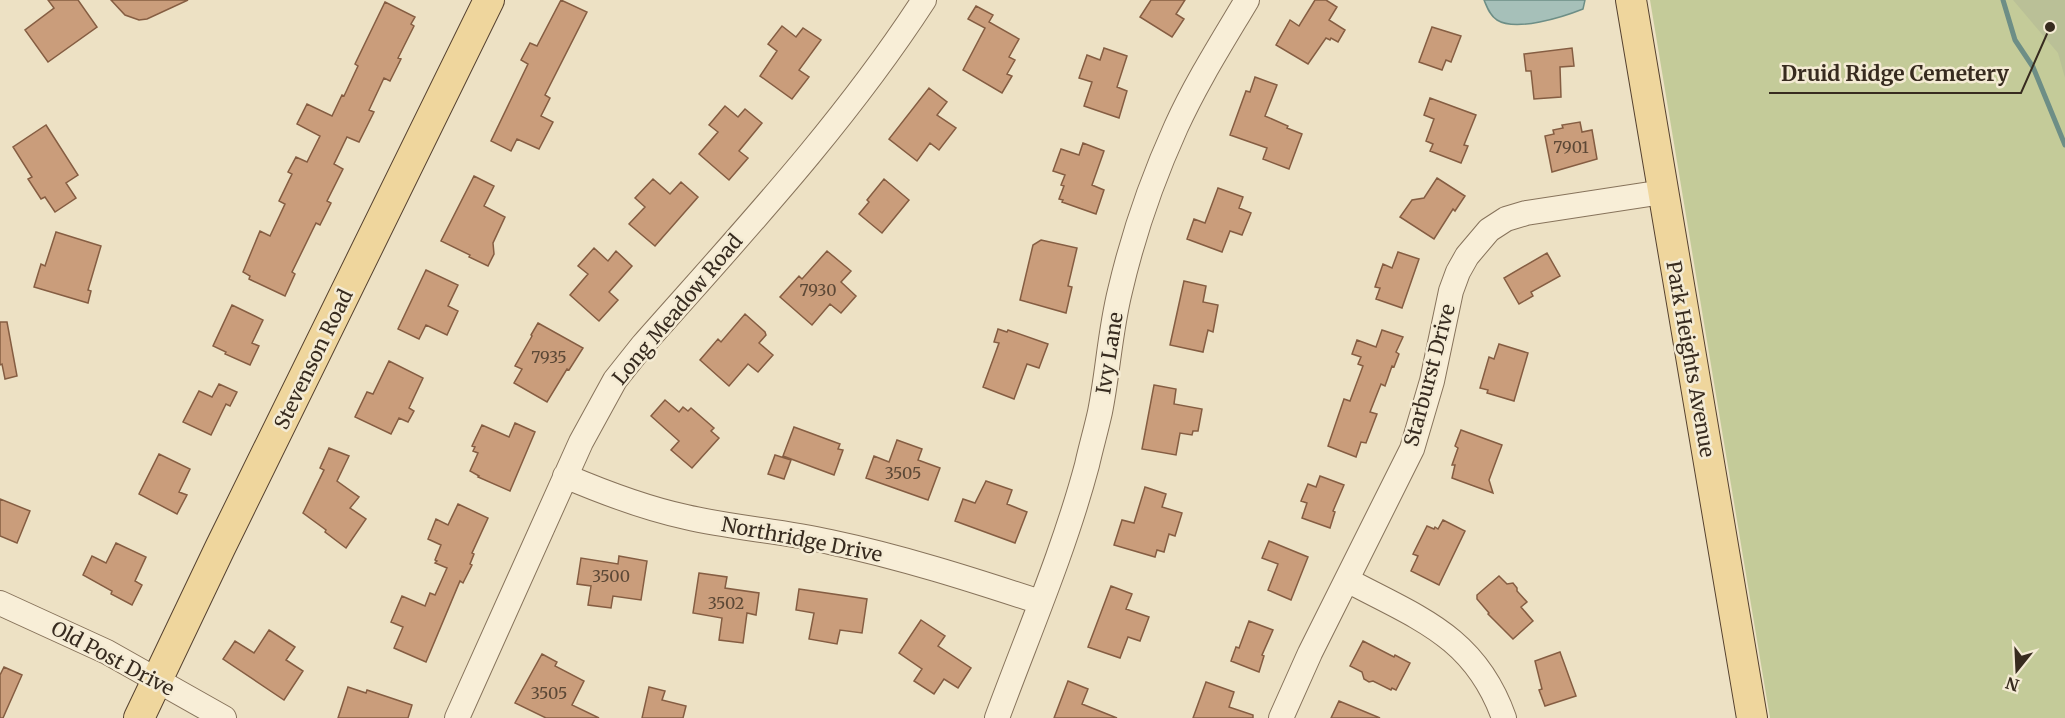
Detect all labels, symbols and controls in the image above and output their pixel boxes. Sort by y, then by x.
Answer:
callout: Druid Ridge Cemetery [1769,54,2021,93]
text: Druid Ridge Cemetery [1781,60,2009,87]
house number: 7901 [1553,137,1589,157]
street label: Long Meadow Road [607,229,747,389]
street label: Park Heights Avenue [1661,259,1721,459]
house number: 7930 [799,280,837,300]
street label: Stevenson Road [268,285,358,433]
street label: Starburst Drive [1398,301,1460,449]
street label: Ivy Lane [1090,310,1128,396]
house number: 7935 [531,347,567,367]
house number: 3505 [885,463,921,483]
street label: Northridge Drive [719,511,885,567]
house number: 3500 [592,566,630,586]
house number: 3502 [708,593,744,613]
street label: Old Post Drive [47,615,179,701]
north arrow [1987,640,2047,700]
text: N [2003,673,2021,696]
house number: 3505 [531,683,567,703]

